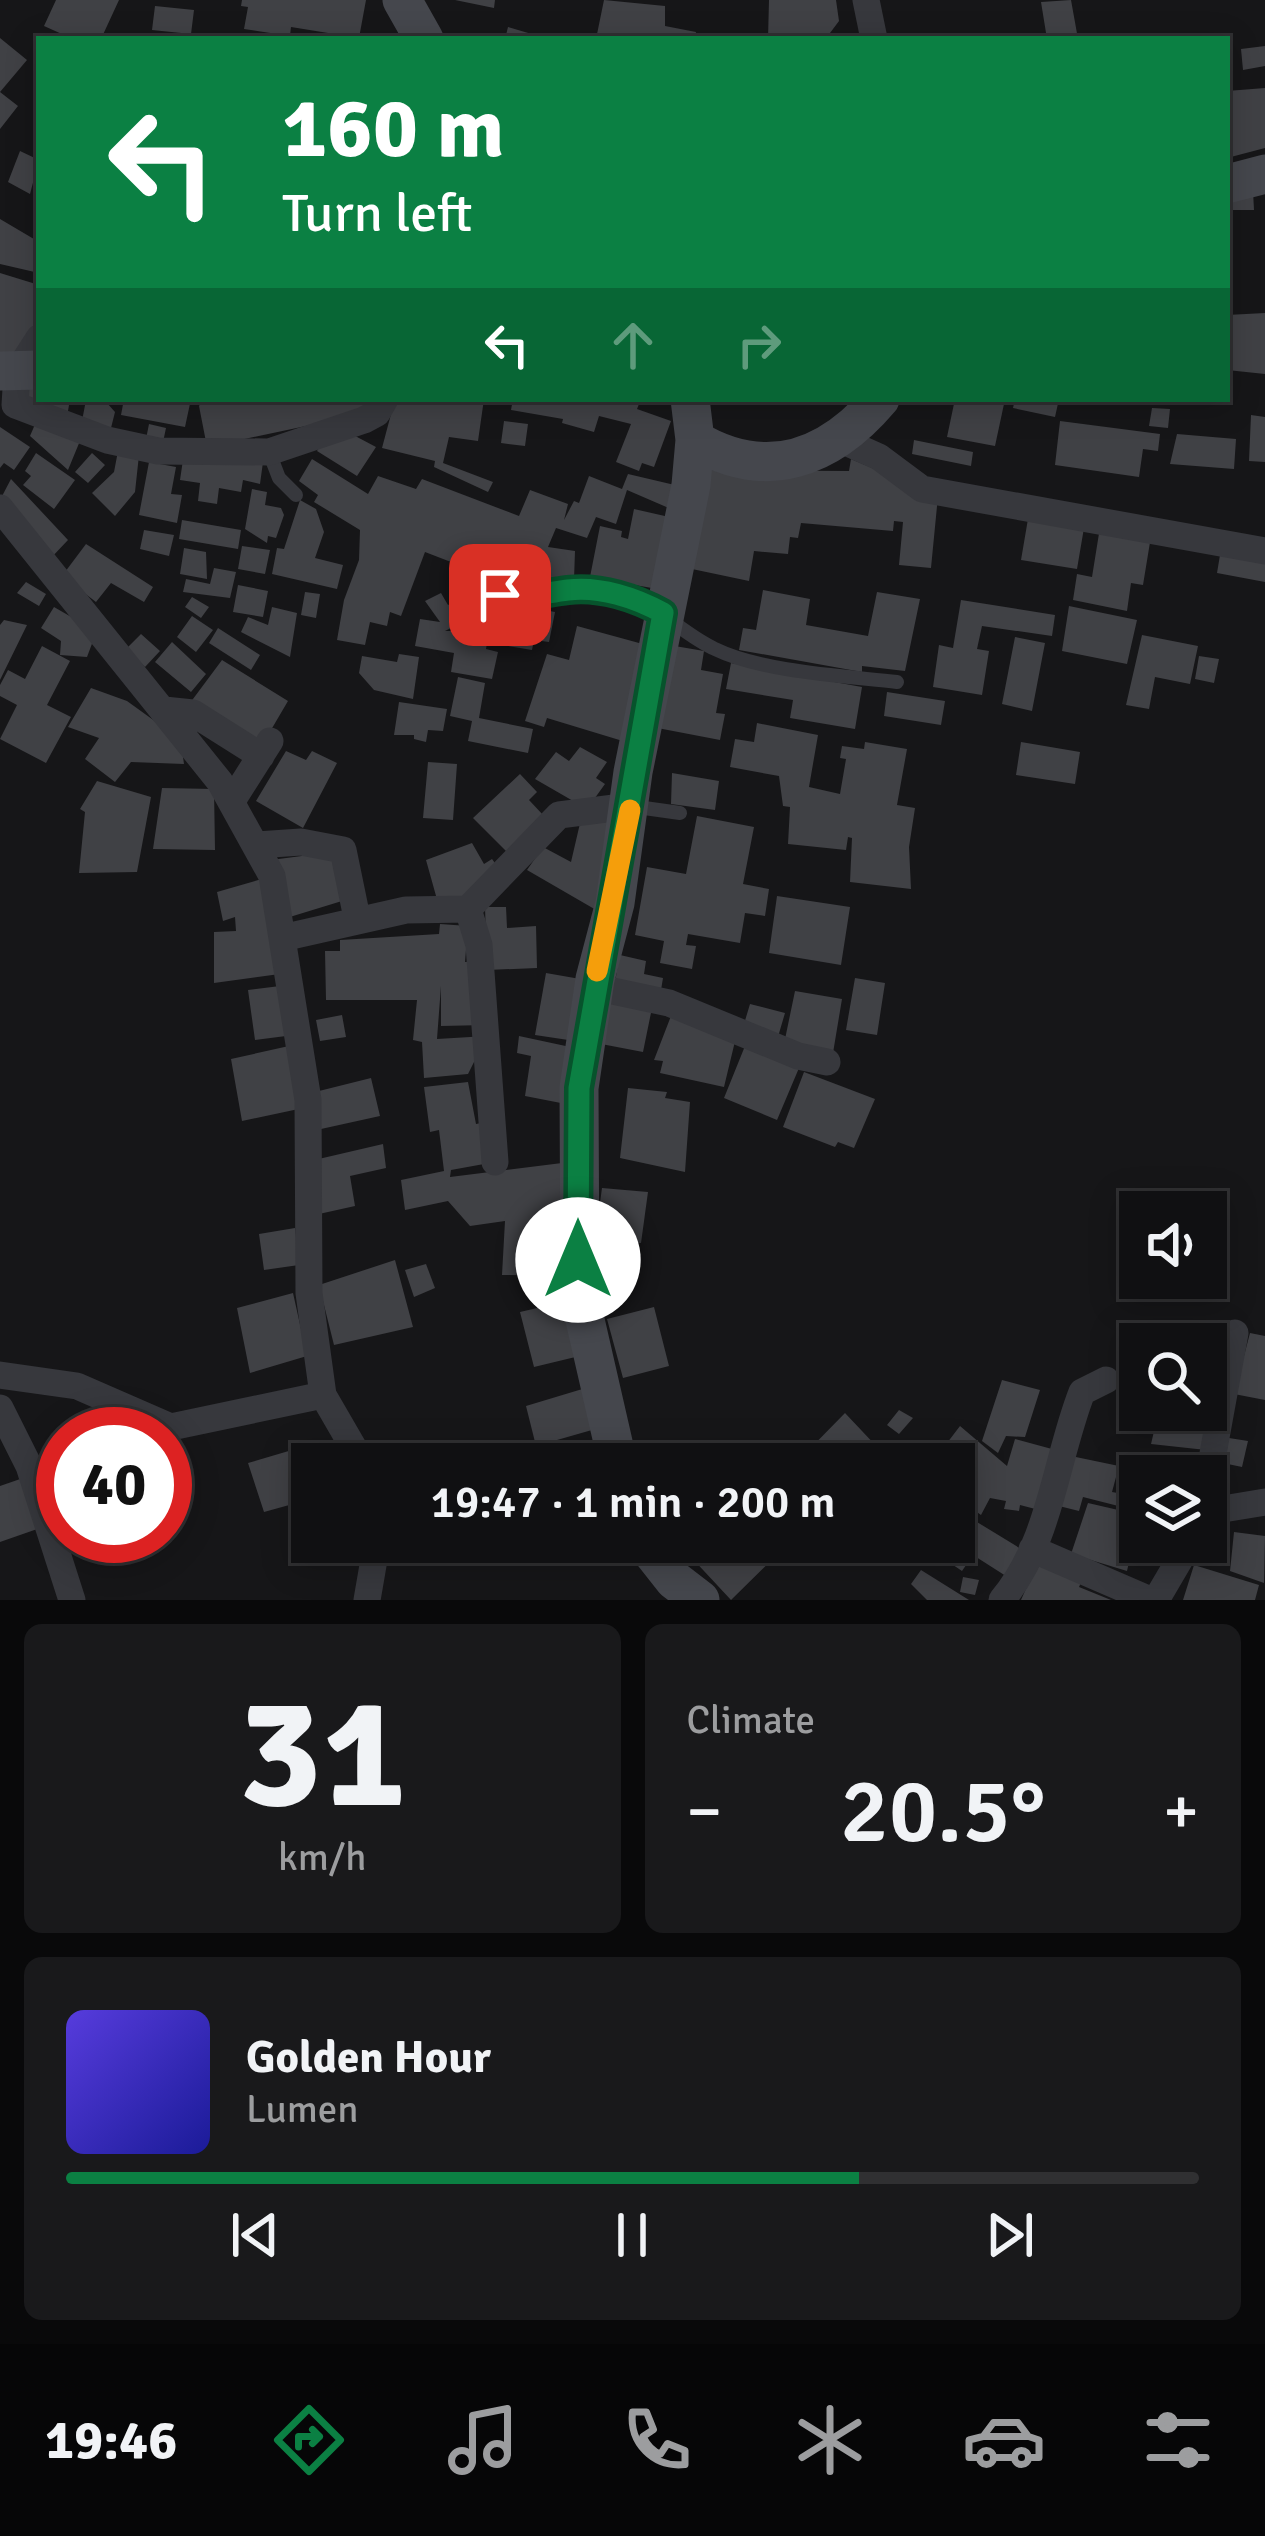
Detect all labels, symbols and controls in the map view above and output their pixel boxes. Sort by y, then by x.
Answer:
text: 160 m [282,77,504,181]
icon: left [84,84,240,240]
text: Turn left [282,180,472,247]
icon: left [474,312,540,378]
icon: ahead [600,312,666,378]
icon: right [726,312,792,378]
pin [449,544,551,646]
icon: arrive [467,562,533,628]
map controls [1119,1191,1227,1563]
button: sound [1119,1191,1227,1299]
position arrow [515,1197,641,1323]
button: search [1119,1323,1227,1431]
speed limit sign: 40 [36,1407,192,1563]
button: layers [1119,1455,1227,1563]
text: 19:47 · 1 min · 200 m [431,1475,835,1530]
text: 31 [238,1658,406,1851]
text: Climate [687,1696,815,1744]
text: 20.5° [840,1756,1045,1867]
text: − [687,1771,722,1852]
text: + [1163,1771,1199,1852]
text: km/h [278,1833,366,1881]
text: Golden Hour [246,2030,491,2085]
text: Lumen [246,2085,359,2133]
icon: previous [222,2202,288,2268]
icon: pause [599,2202,665,2268]
icon: next [977,2202,1043,2268]
icon: directions [267,2398,351,2482]
icon: music [441,2398,525,2482]
icon: phone [615,2398,699,2482]
icon: climate [788,2398,872,2482]
icon: car [962,2398,1046,2482]
icon: filters [1136,2398,1220,2482]
text: 19:46 [45,2407,177,2474]

